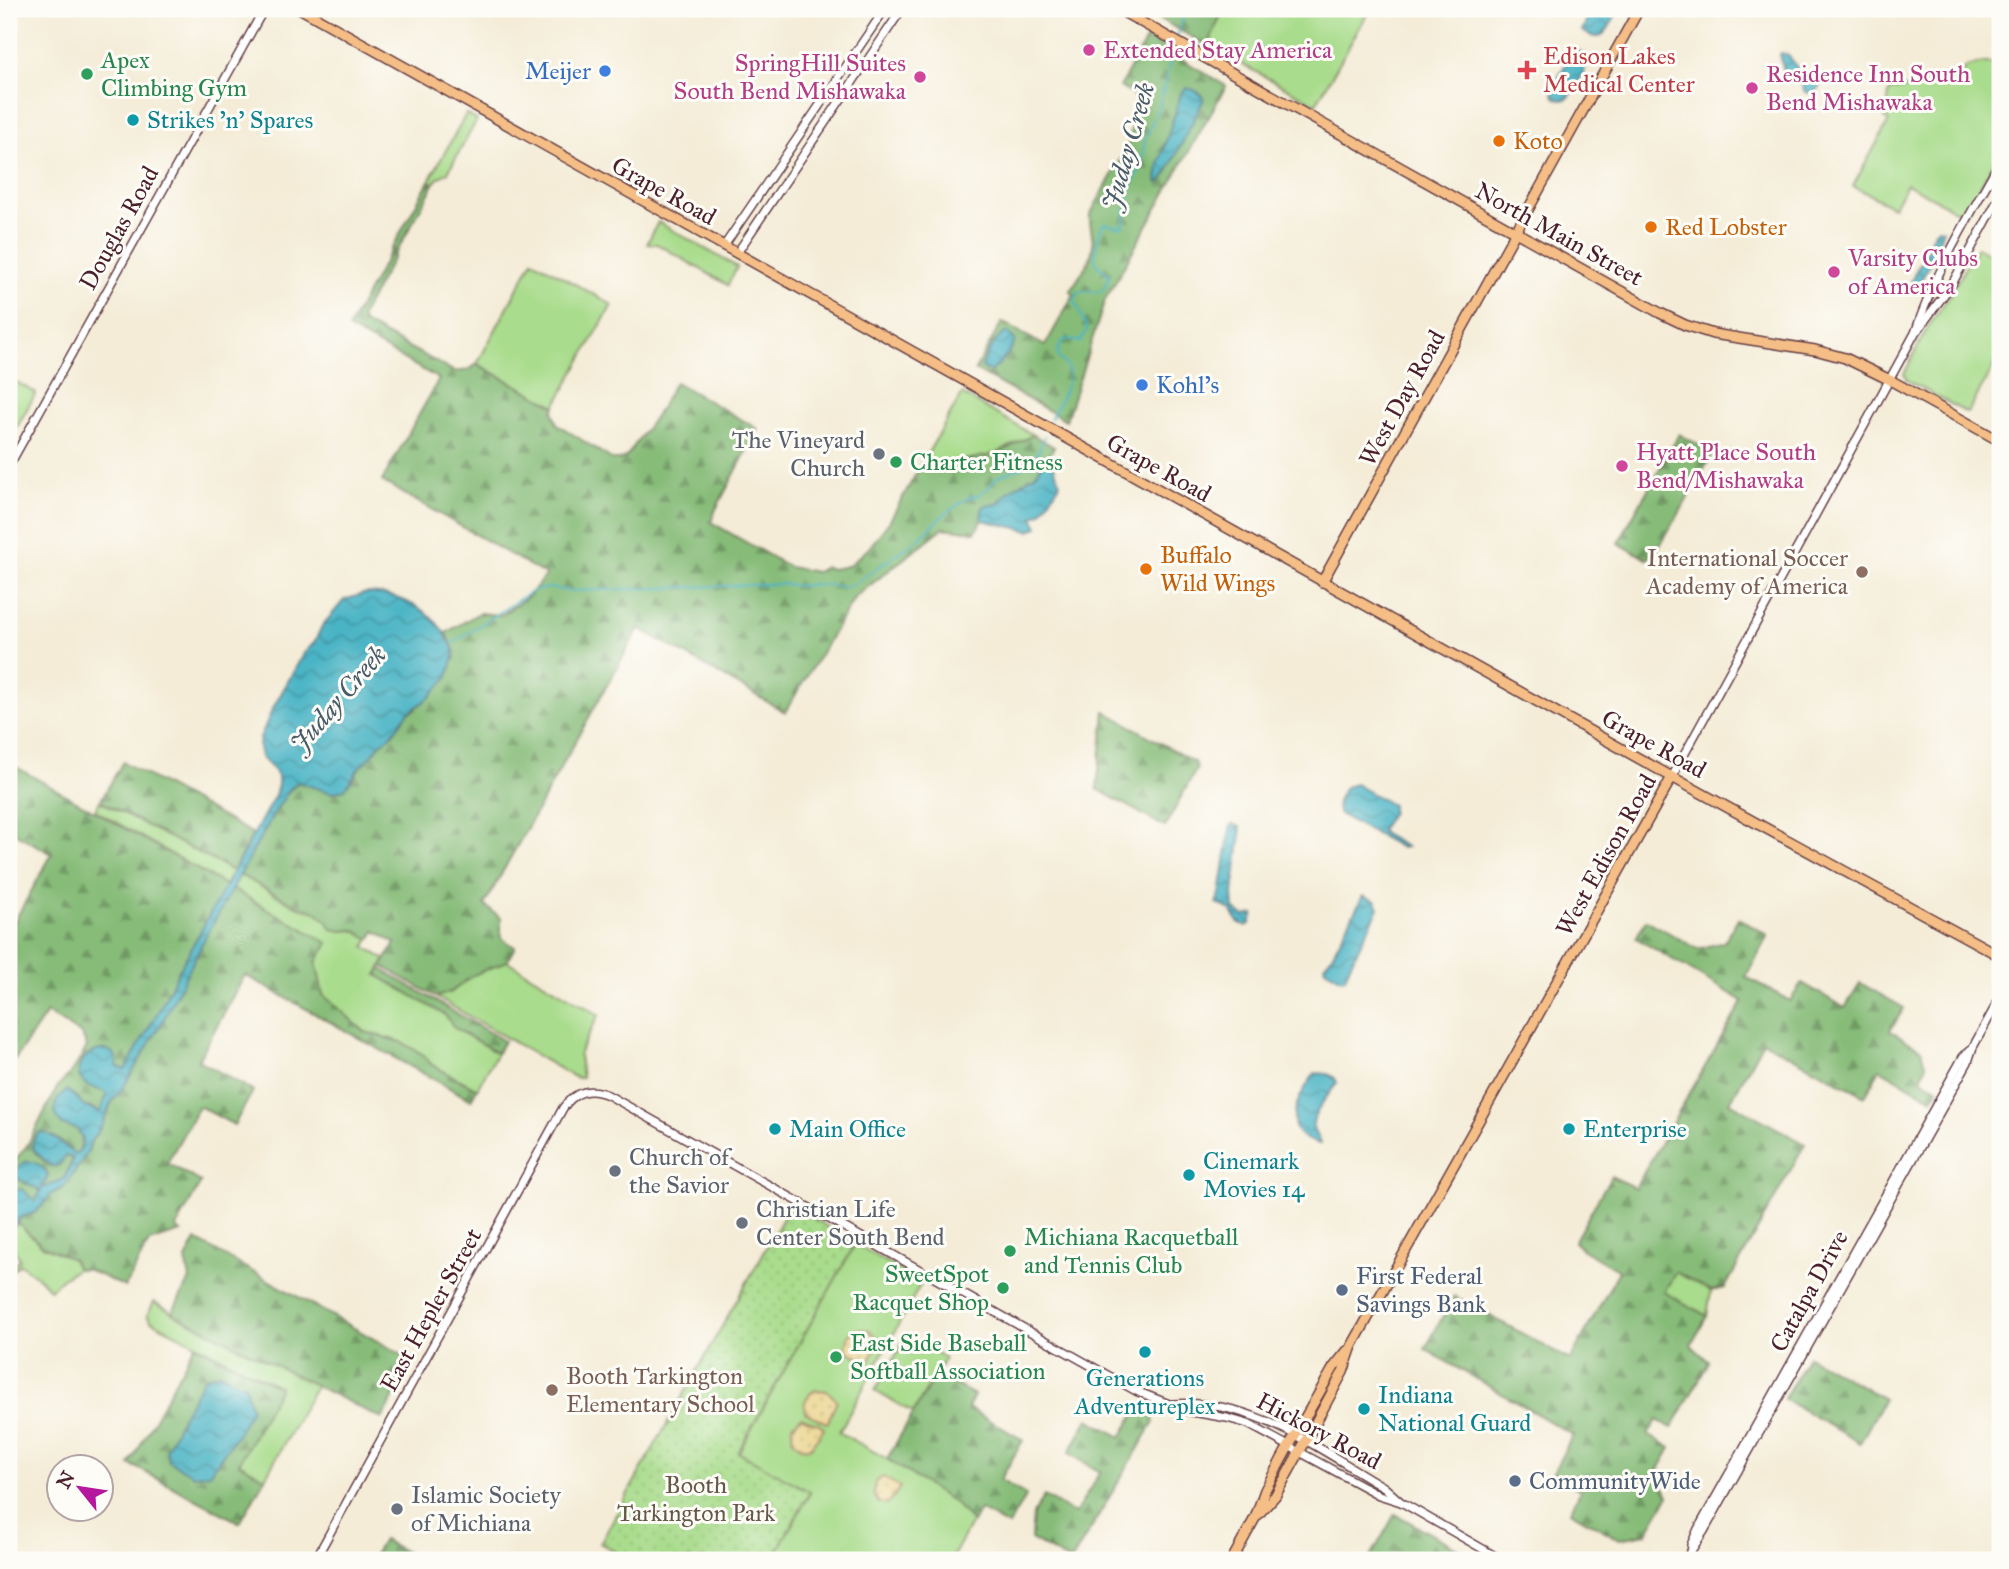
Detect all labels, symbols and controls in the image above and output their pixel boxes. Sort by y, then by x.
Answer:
place label: Extended Stay America [1103,35,1333,65]
place label: Edison Lakes Medical Center [1543,41,1695,99]
marker: Extended Stay America [1081,42,1097,58]
place label: Apex Climbing Gym [100,45,247,103]
place label: SpringHill Suites South Bend Mishawaka [674,48,907,106]
place label: Meijer [525,56,591,86]
place label: Residence Inn South Bend Mishawaka [1766,59,1970,117]
marker: Edison Lakes Medical Center [1517,60,1537,80]
marker: Meijer [597,63,613,79]
marker: Apex Climbing Gym [79,66,95,82]
marker: SpringHill Suites South Bend Mishawaka [912,69,928,85]
water label: Juday Creek [1094,78,1162,215]
marker: Residence Inn South Bend Mishawaka [1744,80,1760,96]
place label: Strikes 'n' Spares [147,105,313,135]
marker: Strikes 'n' Spares [125,112,141,128]
place label: Koto [1513,126,1563,156]
marker: Koto [1491,133,1507,149]
street label: Grape Road [606,150,722,232]
street label: Douglas Road [73,161,165,295]
street label: North Main Street [1470,175,1649,293]
place label: Red Lobster [1665,212,1787,242]
marker: Red Lobster [1643,219,1659,235]
place label: Varsity Clubs of America [1847,243,1978,301]
marker: Varsity Clubs of America [1826,264,1842,280]
street label: West Day Road [1352,325,1452,471]
place label: Kohl's [1156,370,1219,400]
marker: Kohl's [1134,377,1150,393]
place label: The Vineyard Church [732,425,865,483]
street label: Grape Road [1101,427,1217,509]
place label: Hyatt Place South Bend/Mishawaka [1636,437,1816,495]
marker: The Vineyard Church [871,446,887,462]
place label: Charter Fitness [910,447,1063,477]
marker: Charter Fitness [888,454,904,470]
marker: Hyatt Place South Bend/Mishawaka [1614,458,1630,474]
place label: Buffalo Wild Wings [1160,540,1275,598]
place label: International Soccer Academy of America [1645,543,1849,601]
marker: Buffalo Wild Wings [1138,561,1154,577]
marker: International Soccer Academy of America [1854,564,1870,580]
water label: Juday Creek [282,639,393,760]
street label: Grape Road [1596,703,1712,785]
street label: West Edison Road [1549,769,1663,941]
place label: Main Office [789,1114,906,1144]
place label: Enterprise [1583,1114,1687,1144]
marker: Main Office [767,1121,783,1137]
marker: Enterprise [1561,1121,1577,1137]
place label: Church of the Savior [629,1142,733,1200]
place label: Cinemark Movies 14 [1203,1146,1305,1204]
marker: Church of the Savior [607,1163,623,1179]
marker: Cinemark Movies 14 [1181,1167,1197,1183]
place label: Christian Life Center South Bend [756,1194,945,1252]
marker: Christian Life Center South Bend [734,1215,750,1231]
place label: Michiana Racquetball and Tennis Club [1024,1222,1239,1280]
street label: East Hepler Street [374,1223,489,1397]
street label: Catalpa Drive [1763,1225,1855,1357]
marker: Michiana Racquetball and Tennis Club [1002,1243,1018,1259]
place label: SweetSpot Racquet Shop [853,1259,990,1317]
place label: First Federal Savings Bank [1356,1261,1487,1319]
marker: SweetSpot Racquet Shop [995,1280,1011,1296]
marker: First Federal Savings Bank [1334,1282,1350,1298]
place label: East Side Baseball Softball Association [850,1328,1046,1386]
marker: Generations Adventureplex [1137,1344,1153,1360]
marker: East Side Baseball Softball Association [828,1349,844,1365]
place label: Booth Tarkington Elementary School [566,1361,755,1419]
place label: Generations Adventureplex [1073,1363,1216,1421]
place label: Indiana National Guard [1378,1380,1531,1438]
marker: Booth Tarkington Elementary School [544,1382,560,1398]
street label: Hickory Road [1251,1386,1387,1476]
marker: Indiana National Guard [1356,1401,1372,1417]
north arrow [46,1454,116,1524]
place label: CommunityWide [1529,1466,1701,1496]
text: N [52,1467,80,1492]
park label: Booth Tarkington Park [617,1470,776,1528]
marker: CommunityWide [1507,1473,1523,1489]
place label: Islamic Society of Michiana [411,1480,562,1538]
marker: Islamic Society of Michiana [389,1501,405,1517]

